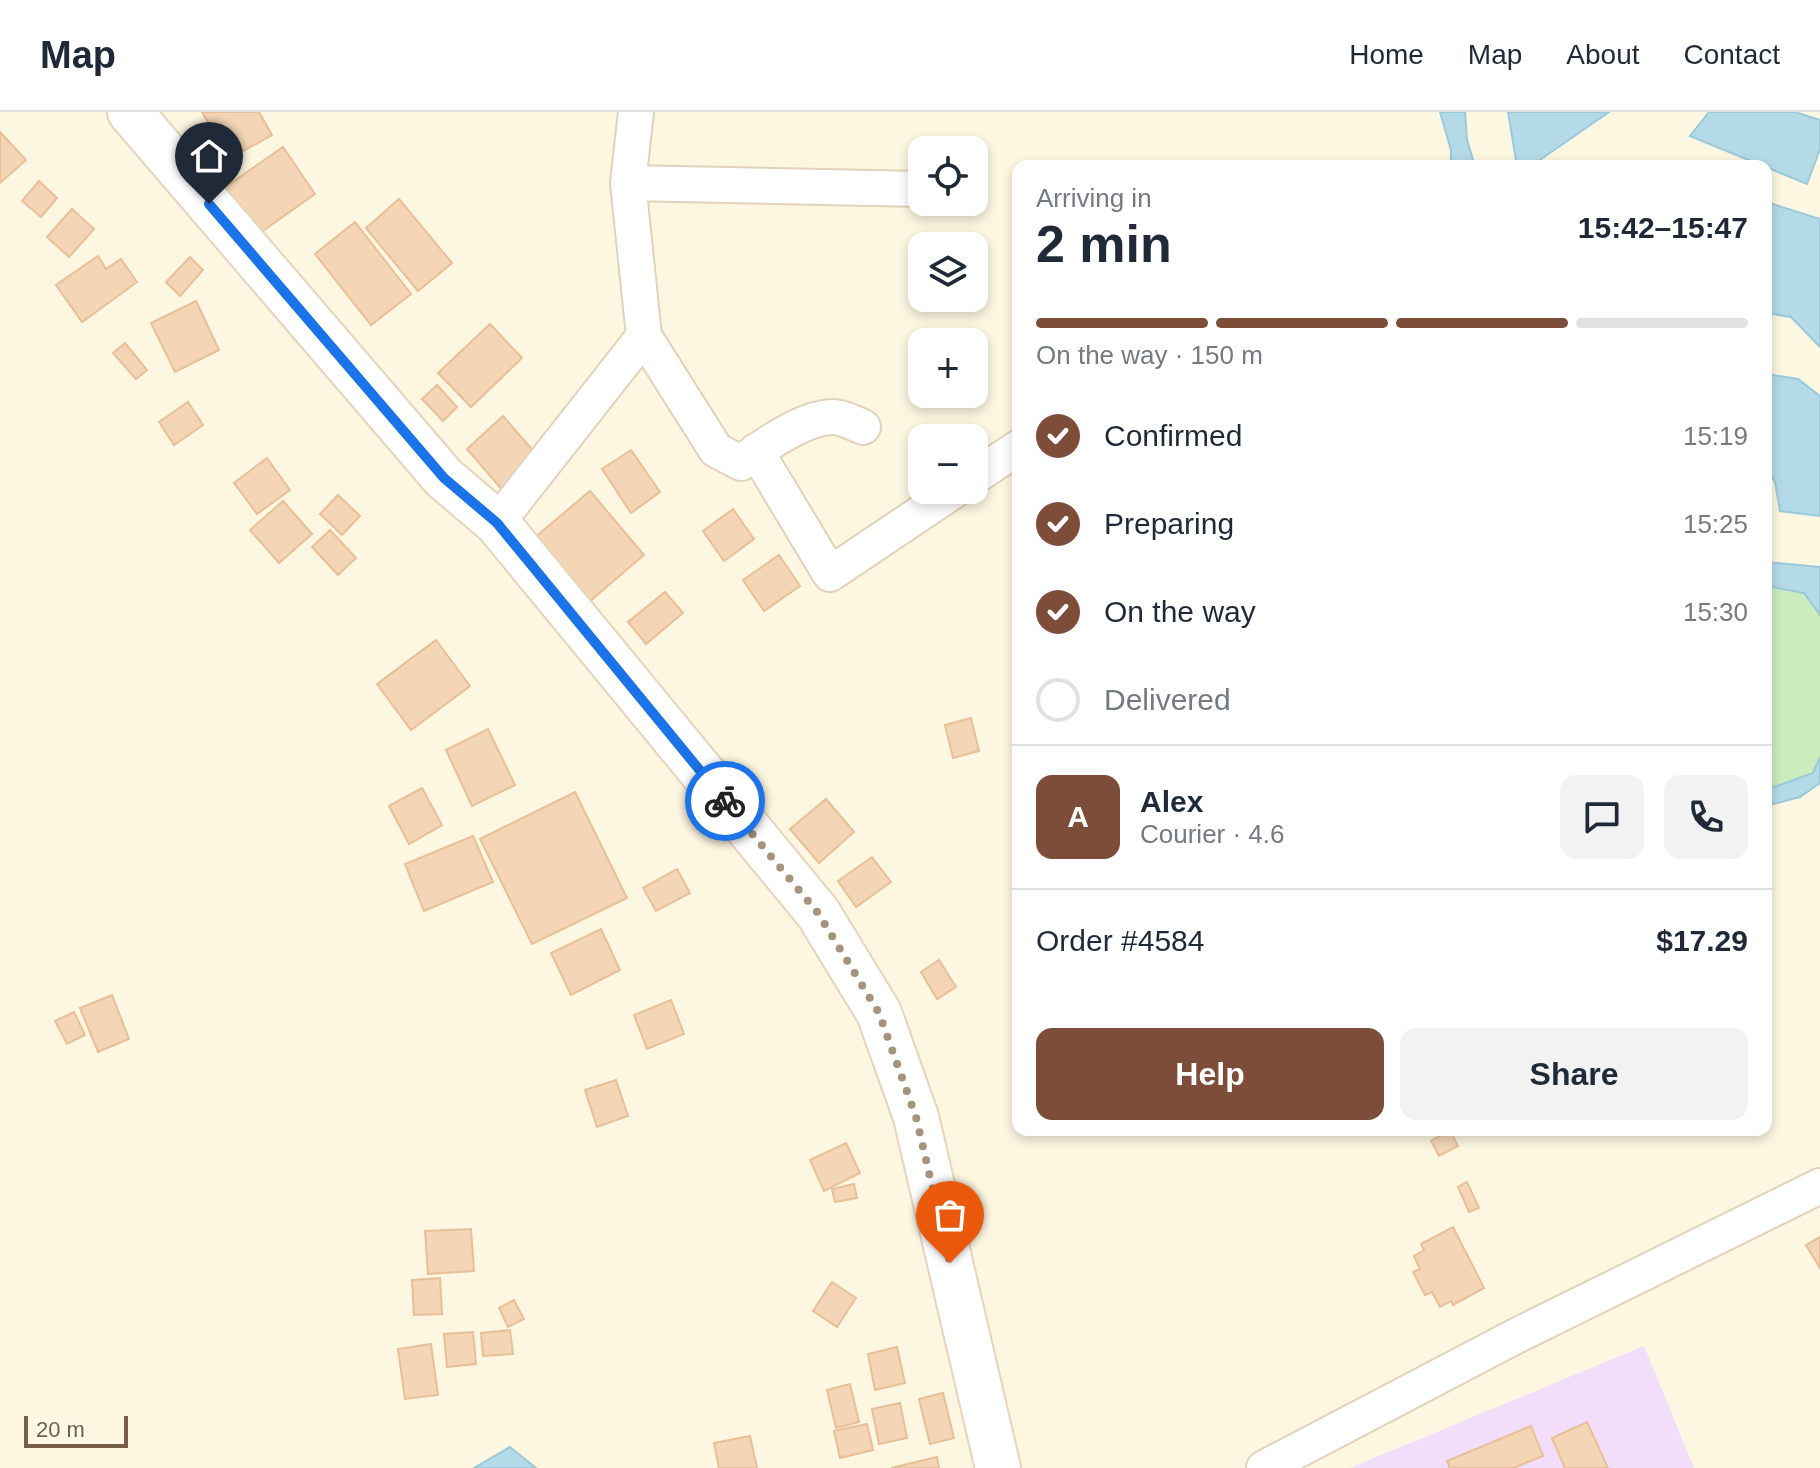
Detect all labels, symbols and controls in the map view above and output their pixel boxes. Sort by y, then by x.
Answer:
text: Map [40,34,116,76]
text: Home [1349,39,1424,70]
text: Map [1468,39,1522,70]
text: About [1566,39,1640,70]
text: Contact [1684,39,1780,70]
pin [175,122,243,204]
icon: home [187,134,231,178]
map controls [908,136,988,504]
button: locate [908,136,988,216]
text: Arriving in [1036,183,1152,213]
text: 15:42–15:47 [1578,211,1748,244]
text: 2 min [1036,215,1172,273]
button: layers [908,232,988,312]
button: + [908,328,988,408]
text: On the way · 150 m [1036,340,1263,370]
icon: check [1036,414,1080,458]
text: Confirmed [1104,419,1242,452]
text: 15:19 [1683,421,1748,451]
button: − [908,424,988,504]
icon: check [1036,502,1080,546]
text: Preparing [1104,507,1234,540]
text: 15:25 [1683,509,1748,539]
icon: check [1036,590,1080,634]
text: On the way [1104,595,1256,628]
text: 15:30 [1683,597,1748,627]
text: Delivered [1104,683,1231,716]
courier [685,761,765,841]
button: chat [1560,775,1644,859]
button: phone [1664,775,1748,859]
icon: bike [703,779,747,823]
text: Alex [1140,785,1203,818]
text: A [1067,800,1089,833]
text: Courier · 4.6 [1140,819,1285,849]
text: Order #4584 [1036,924,1204,957]
text: $17.29 [1656,924,1748,957]
button: Help [1036,1028,1384,1120]
button: Share [1400,1028,1748,1120]
pin [916,1181,984,1263]
icon: bag [928,1193,972,1237]
scale bar [24,1412,128,1448]
text: 20 m [36,1417,85,1442]

